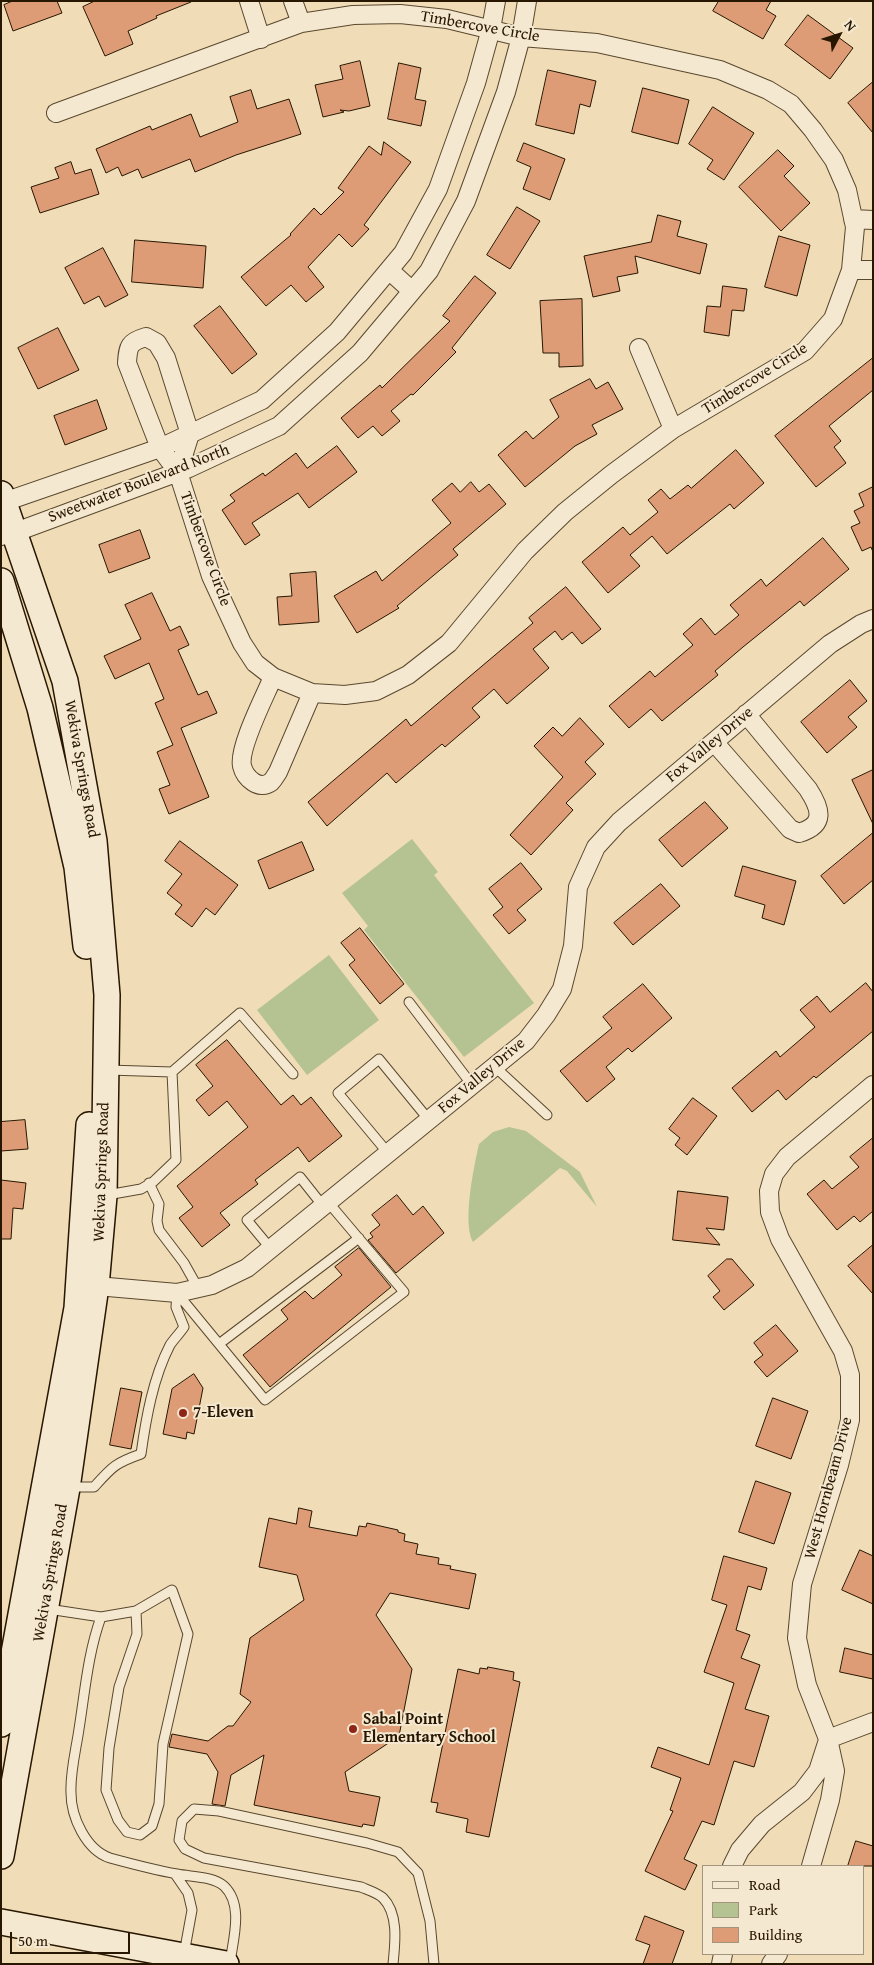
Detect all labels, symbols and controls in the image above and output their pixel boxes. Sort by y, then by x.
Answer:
street label: Timbercove Circle [419,7,541,47]
north arrow [814,10,864,60]
text: N [840,15,861,35]
street label: Timbercove Circle [699,339,811,419]
street label: Sweetwater Boulevard North [46,440,232,528]
street label: Timbercove Circle [175,489,235,609]
street label: Wekiva Springs Road [59,699,103,839]
street label: Fox Valley Drive [663,703,757,787]
street label: Fox Valley Drive [435,1034,529,1118]
street label: Wekiva Springs Road [90,1102,114,1242]
place label: 7-Eleven [193,1403,254,1423]
marker: 7-Eleven [177,1407,189,1419]
street label: West Hornbeam Drive [801,1415,857,1561]
street label: Wekiva Springs Road [29,1503,73,1643]
place label: Sabal Point Elementary School [363,1710,496,1748]
marker: Sabal Point Elementary School [347,1723,359,1735]
legend [702,1865,864,1955]
text: Road [749,1874,780,1895]
text: Park [749,1899,778,1920]
scale bar [12,1922,132,1954]
text: Building [749,1924,802,1945]
text: 50 m [18,1930,48,1951]

